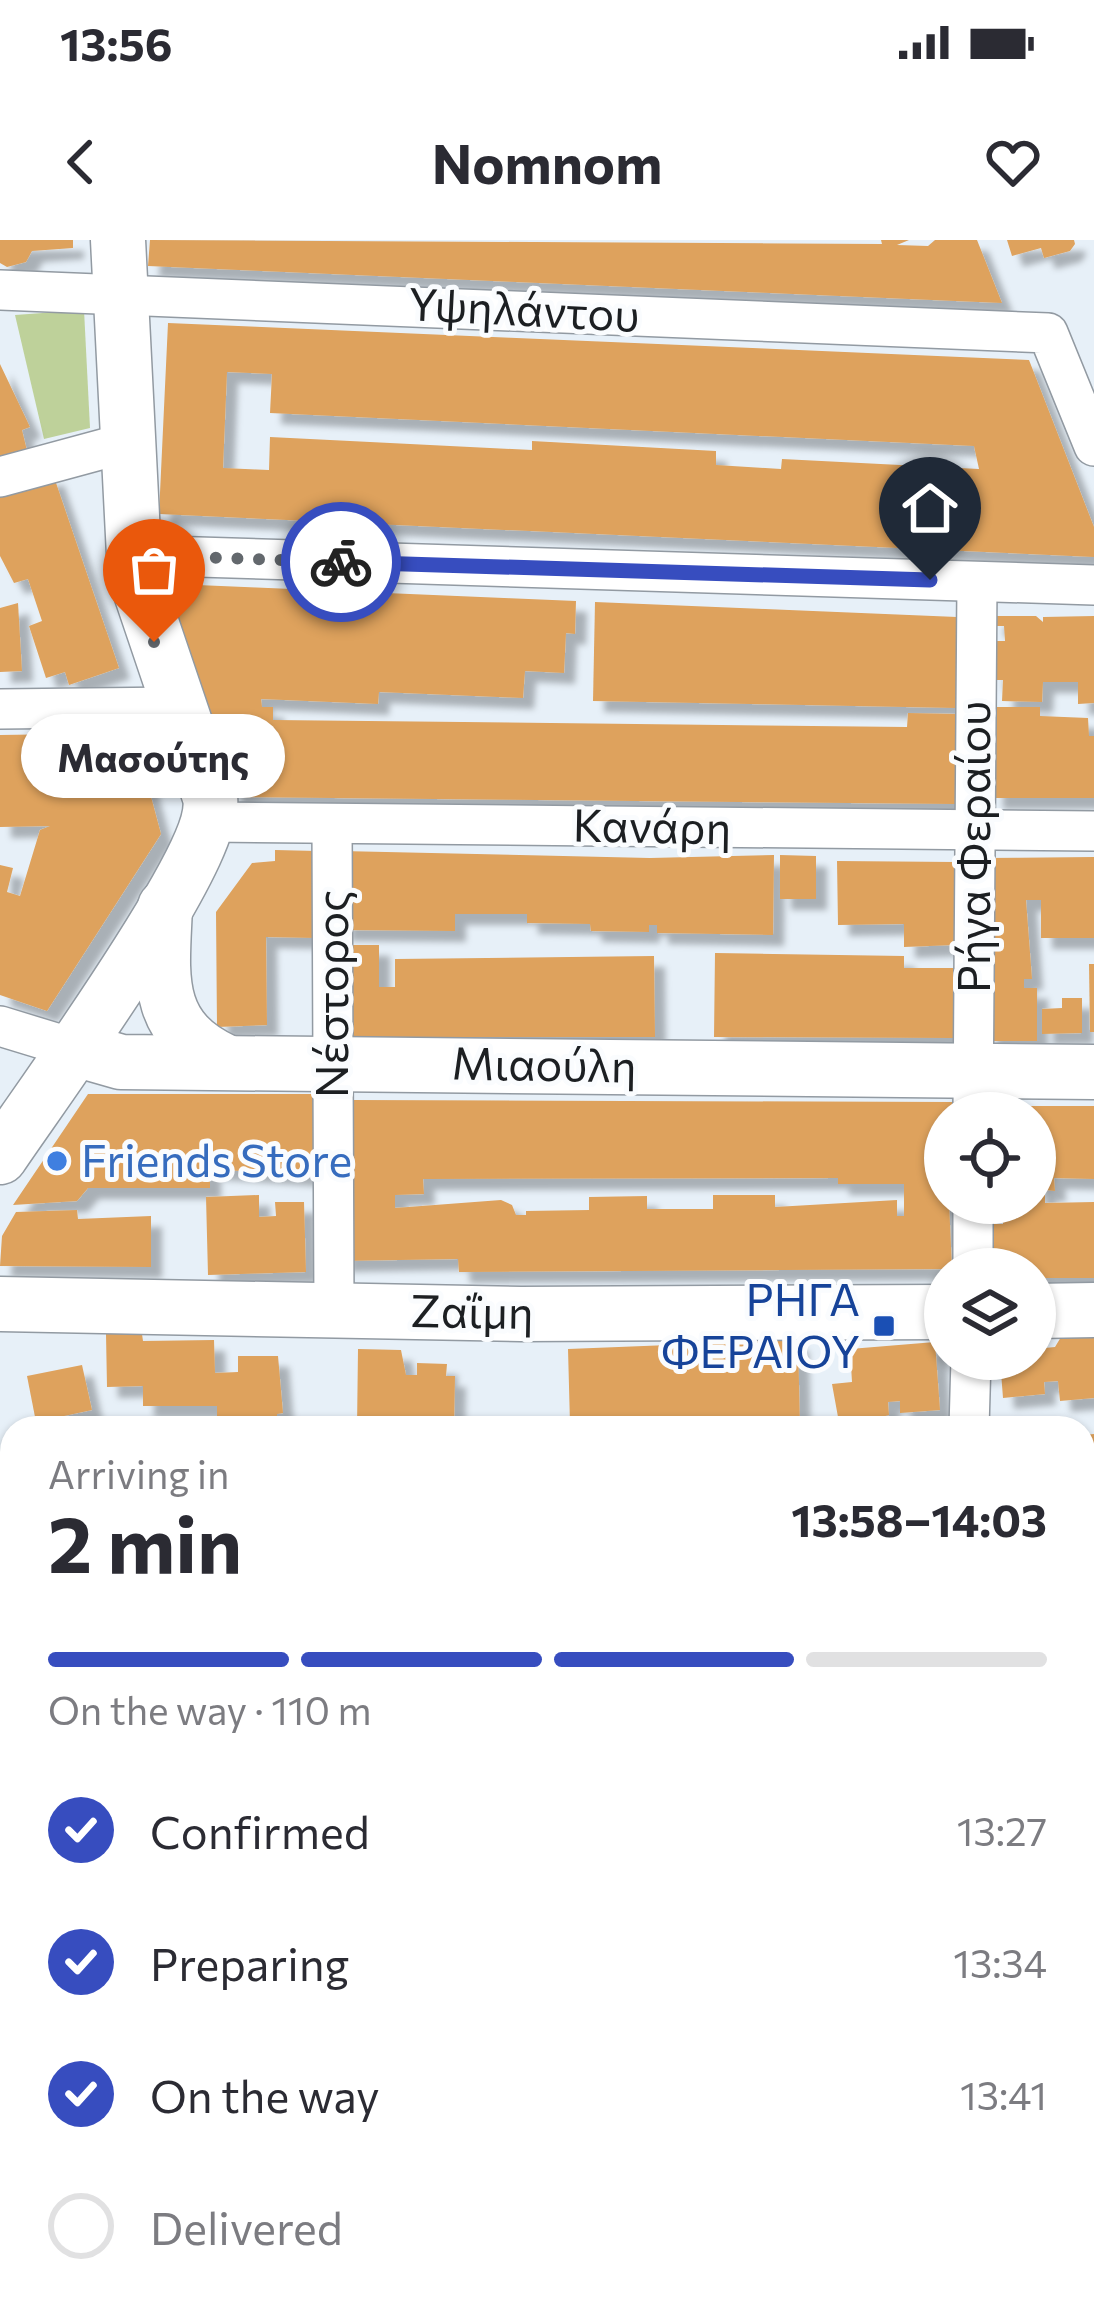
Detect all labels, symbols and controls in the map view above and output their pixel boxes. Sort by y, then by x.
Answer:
text: 13:56 [60,15,172,70]
icon: back [48,129,114,195]
text: Nomnom [432,129,662,195]
icon: heart [980,129,1046,195]
street label: Υψηλάντου [407,274,641,341]
pin [879,457,981,580]
icon: home [897,475,963,541]
courier [281,502,401,622]
pin [103,519,205,642]
icon: bike [308,529,374,595]
icon: bag [121,537,187,603]
street label: Ρήγα Φεραίου [944,701,999,993]
callout: Μασούτης [22,714,286,798]
text: Μασούτης [57,732,249,780]
street label: Κανάρη [572,796,732,853]
street label: Νέστορος [302,890,357,1098]
street label: Μιαούλη [451,1033,637,1092]
map controls [924,1092,1056,1380]
button: locate [924,1092,1056,1224]
place label: Friends Store [81,1131,352,1186]
marker: Friends Store [44,1148,70,1174]
button: layers [924,1248,1056,1380]
place label: ΡΗΓΑ ΦΕΡΑΙΟΥ [661,1270,860,1377]
street label: Ζαΐμη [410,1281,534,1338]
marker: ΡΗΓΑ ΦΕΡΑΙΟΥ [871,1313,897,1339]
text: Arriving in [48,1449,229,1497]
text: 13:58–14:03 [791,1491,1047,1546]
text: 2 min [48,1494,242,1589]
text: On the way · 110 m [48,1685,371,1733]
icon: check [48,1797,114,1863]
text: Confirmed [150,1803,370,1858]
text: 13:27 [957,1806,1047,1854]
icon: check [48,1929,114,1995]
text: Preparing [150,1935,349,1990]
text: 13:34 [953,1938,1047,1986]
icon: check [48,2061,114,2127]
text: On the way [150,2067,380,2122]
text: 13:41 [960,2070,1047,2118]
text: Delivered [150,2199,343,2254]

